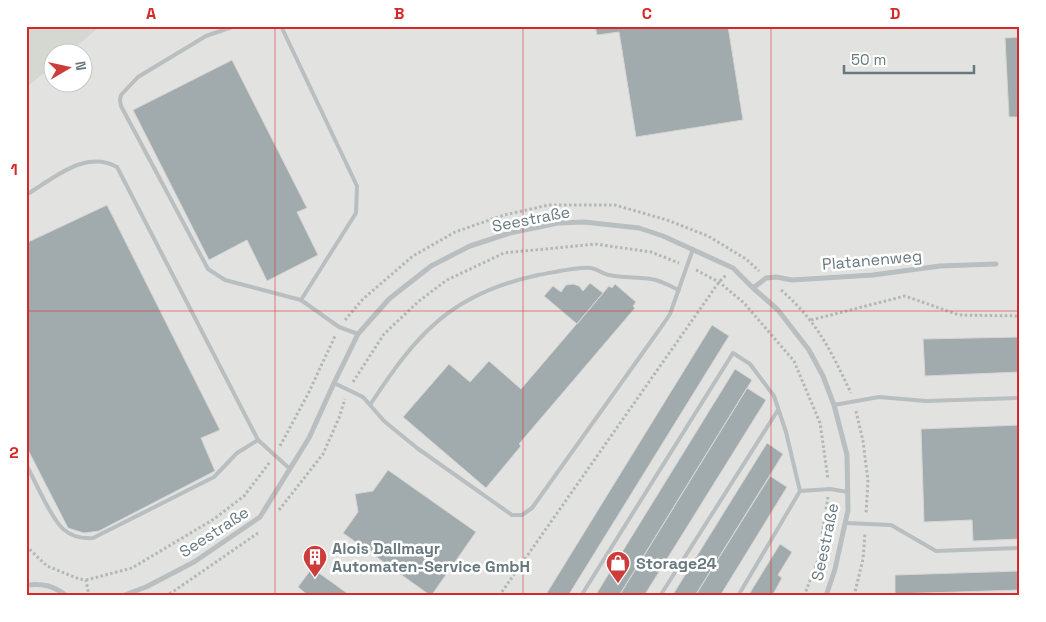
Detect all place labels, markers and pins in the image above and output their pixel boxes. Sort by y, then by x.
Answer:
place label: Alois Dallmayr Automaten-Service GmbH [332,538,530,577]
building icon: Alois Dallmayr Automaten-Service GmbH [302,544,328,578]
shop icon: Storage24 [605,550,631,584]
place label: Storage24 [636,553,717,574]

